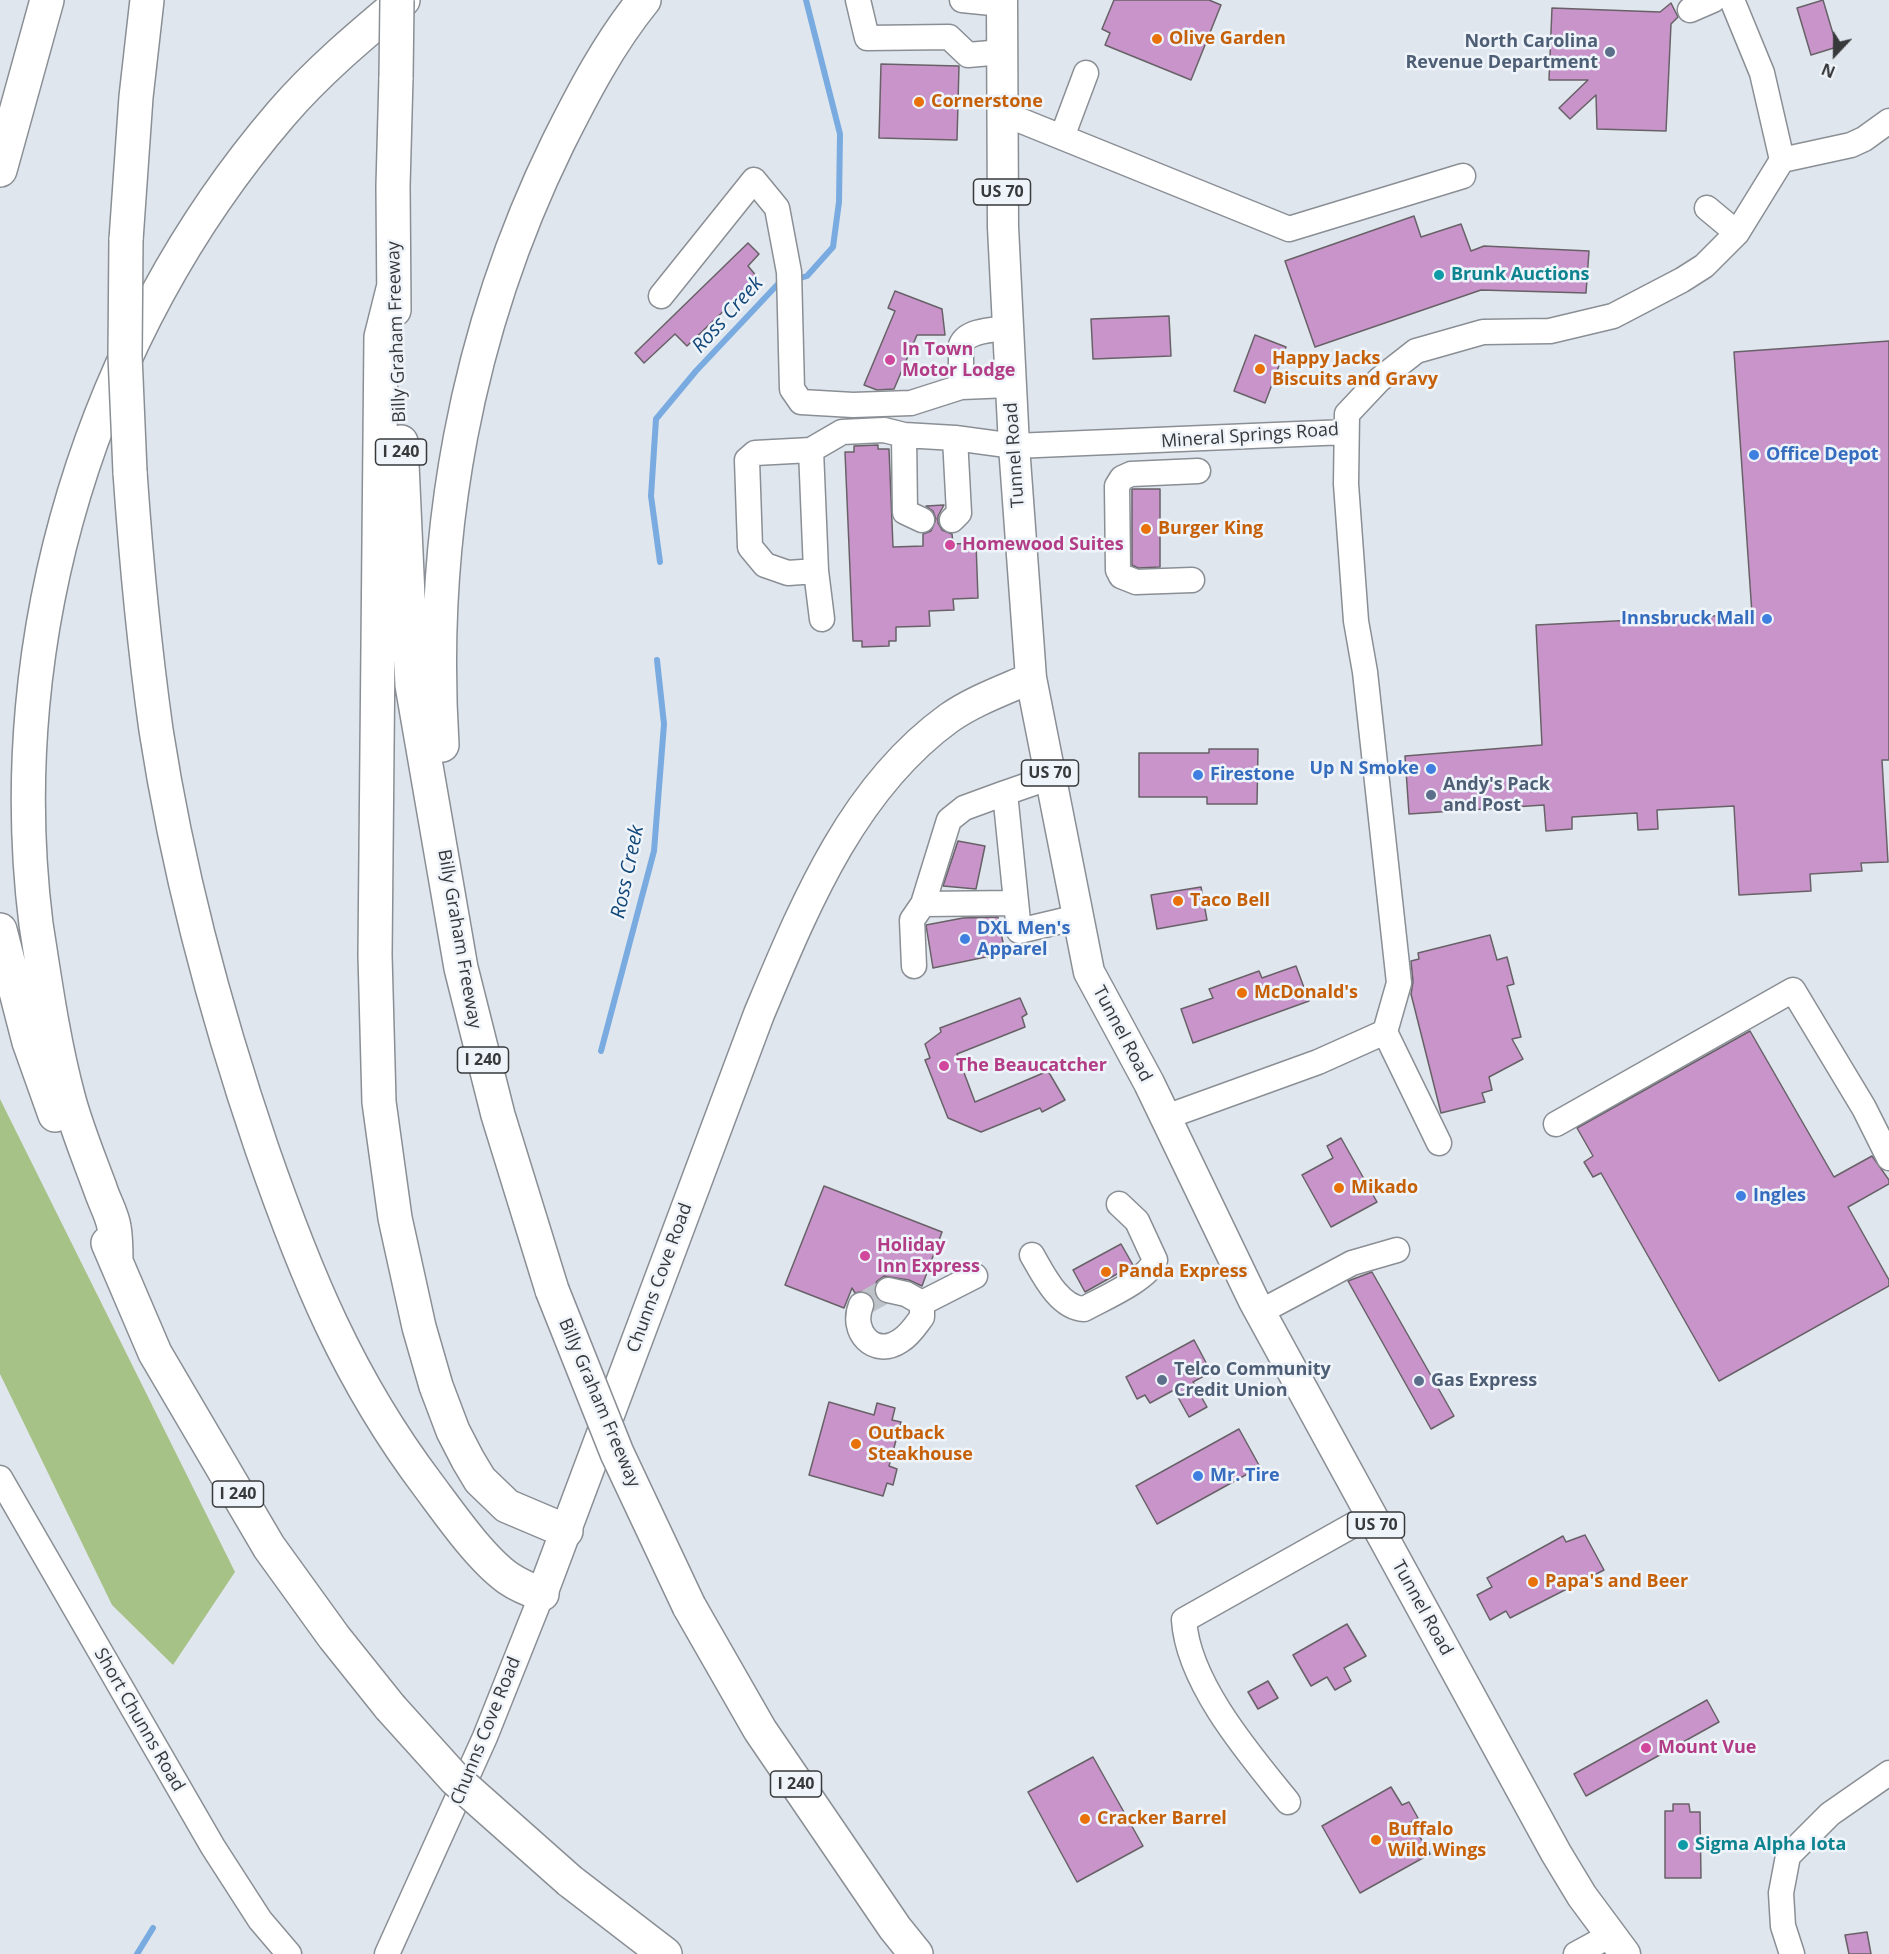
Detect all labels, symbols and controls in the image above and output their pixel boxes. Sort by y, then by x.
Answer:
north arrow [1805,24,1865,84]
place label: Olive Garden [1169,28,1286,50]
place label: North Carolina Revenue Department [1405,31,1598,74]
marker: Olive Garden [1150,32,1164,46]
marker: North Carolina Revenue Department [1603,45,1617,59]
text: N [1818,58,1838,83]
place label: Cornerstone [931,91,1043,113]
marker: Cornerstone [912,95,926,109]
road number: US 70 [974,179,1030,205]
street label: Billy Graham Freeway [383,241,411,423]
place label: Brunk Auctions [1451,264,1589,286]
marker: Brunk Auctions [1432,268,1446,282]
water label: Ross Creek [687,272,769,358]
place label: In Town Motor Lodge [902,339,1015,382]
place label: Happy Jacks Biscuits and Gravy [1272,348,1438,391]
marker: In Town Motor Lodge [883,353,897,367]
marker: Happy Jacks Biscuits and Gravy [1253,362,1267,376]
street label: Tunnel Road [1001,402,1029,508]
street label: Mineral Springs Road [1160,419,1340,453]
road number: I 240 [376,439,426,465]
place label: Office Depot [1766,444,1879,466]
marker: Office Depot [1747,448,1761,462]
place label: Burger King [1158,518,1263,540]
marker: Burger King [1139,522,1153,536]
place label: Homewood Suites [962,534,1124,556]
marker: Homewood Suites [943,538,957,552]
place label: Innsbruck Mall [1621,608,1755,630]
marker: Innsbruck Mall [1760,612,1774,626]
place label: Up N Smoke [1309,758,1419,780]
road number: US 70 [1022,760,1078,786]
marker: Up N Smoke [1424,762,1438,776]
place label: Firestone [1210,764,1295,786]
marker: Firestone [1191,768,1205,782]
place label: Andy's Pack and Post [1443,774,1550,816]
marker: Andy's Pack and Post [1424,788,1438,802]
water label: Ross Creek [606,823,650,921]
street label: Billy Graham Freeway [433,848,485,1030]
place label: Taco Bell [1190,890,1270,912]
marker: Taco Bell [1171,894,1185,908]
place label: DXL Men's Apparel [977,918,1070,960]
marker: DXL Men's Apparel [958,932,972,946]
street label: Tunnel Road [1088,982,1156,1086]
place label: McDonald's [1254,982,1358,1004]
marker: McDonald's [1235,986,1249,1000]
road number: I 240 [458,1047,508,1073]
place label: The Beaucatcher [956,1055,1107,1077]
marker: The Beaucatcher [937,1059,951,1073]
place label: Mikado [1351,1177,1418,1199]
marker: Mikado [1332,1181,1346,1195]
place label: Ingles [1753,1185,1806,1207]
marker: Ingles [1734,1189,1748,1203]
street label: Chunns Cove Road [623,1200,697,1356]
place label: Holiday Inn Express [877,1235,980,1278]
marker: Holiday Inn Express [858,1249,872,1263]
place label: Panda Express [1118,1261,1248,1283]
marker: Panda Express [1099,1265,1113,1279]
street label: Billy Graham Freeway [554,1315,644,1491]
place label: Telco Community Credit Union [1174,1359,1331,1402]
place label: Gas Express [1431,1370,1537,1392]
marker: Telco Community Credit Union [1155,1373,1169,1387]
marker: Gas Express [1412,1374,1426,1388]
place label: Outback Steakhouse [868,1423,973,1466]
marker: Outback Steakhouse [849,1437,863,1451]
place label: Mr. Tire [1210,1465,1280,1487]
marker: Mr. Tire [1191,1469,1205,1483]
road number: I 240 [212,1481,264,1507]
road number: US 70 [1348,1512,1404,1538]
street label: Tunnel Road [1387,1557,1457,1659]
place label: Papa's and Beer [1545,1571,1688,1593]
marker: Papa's and Beer [1526,1575,1540,1589]
street label: Short Chunns Road [89,1645,189,1795]
street label: Chunns Cove Road [446,1654,526,1808]
place label: Mount Vue [1658,1737,1756,1759]
marker: Mount Vue [1639,1741,1653,1755]
road number: I 240 [770,1771,822,1797]
place label: Cracker Barrel [1097,1808,1227,1830]
marker: Cracker Barrel [1078,1812,1092,1826]
place label: Buffalo Wild Wings [1388,1819,1486,1862]
marker: Buffalo Wild Wings [1369,1833,1383,1847]
place label: Sigma Alpha Iota [1695,1834,1846,1856]
marker: Sigma Alpha Iota [1676,1838,1690,1852]

